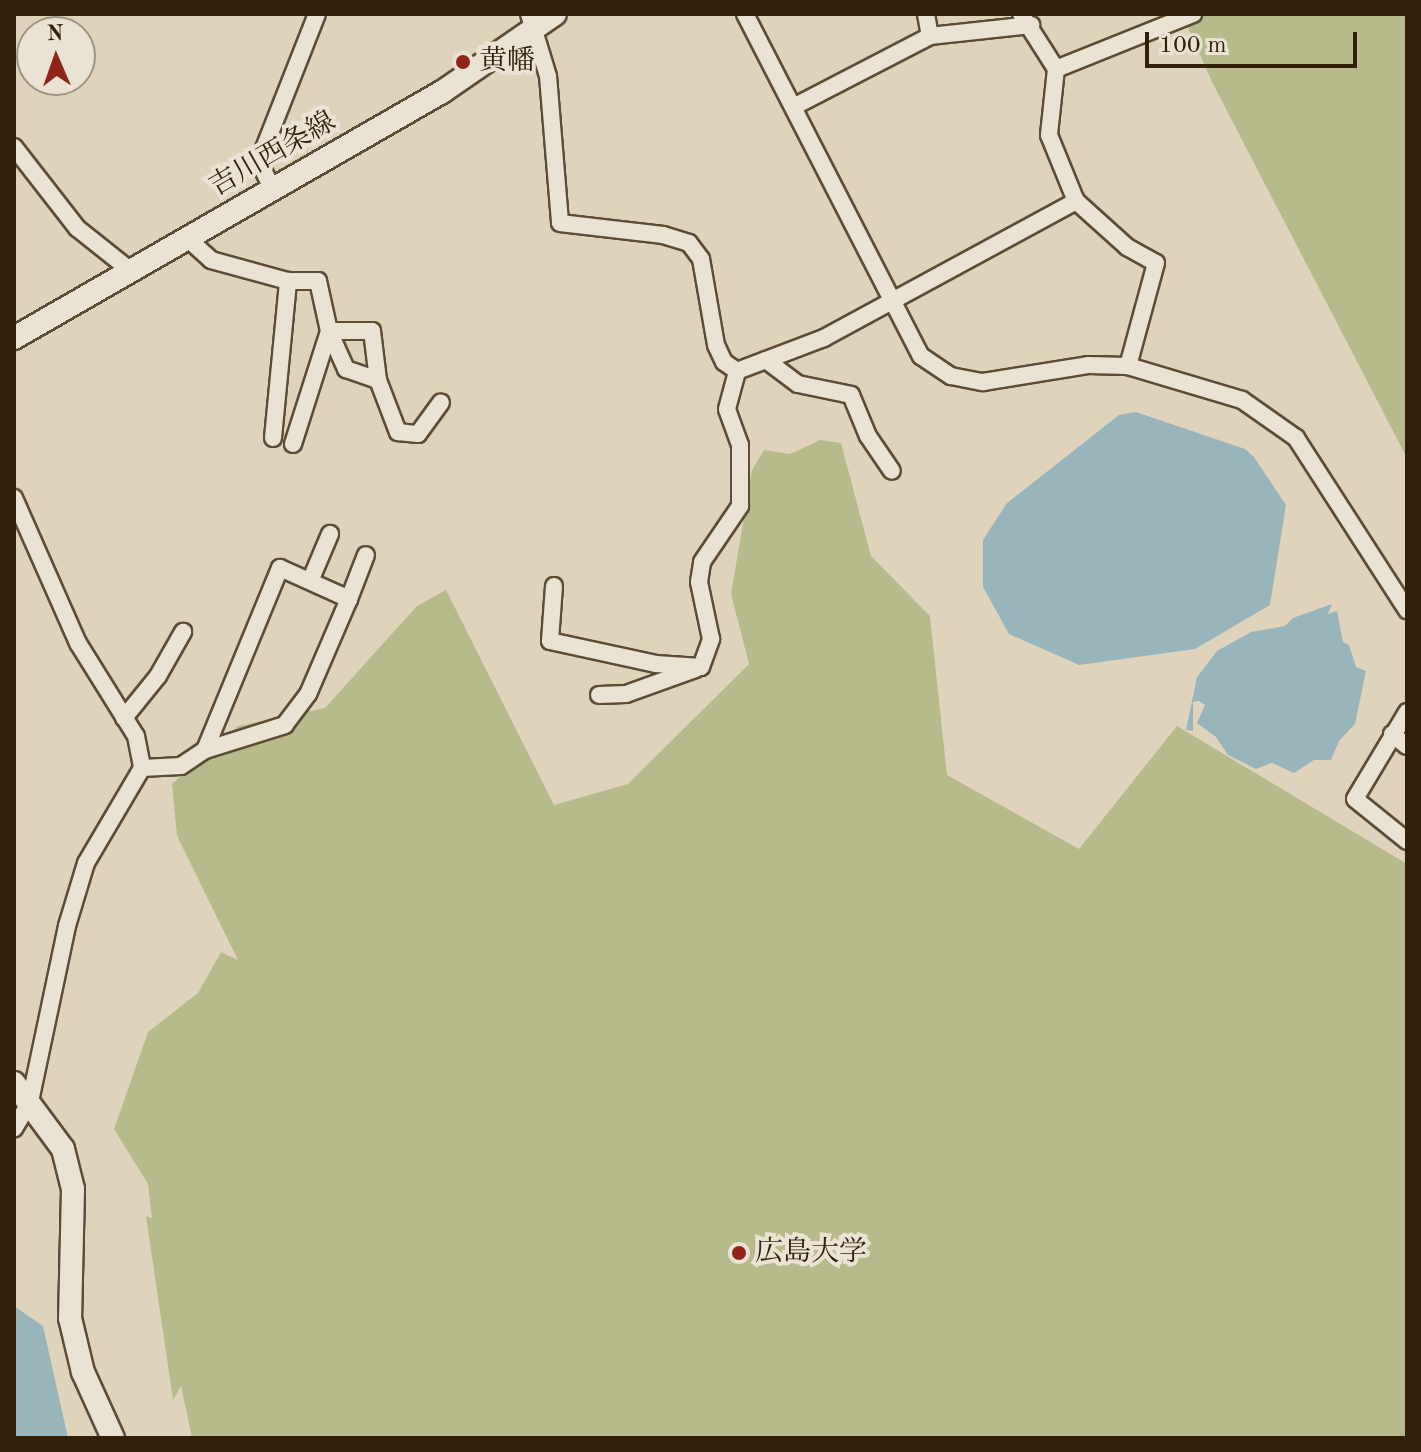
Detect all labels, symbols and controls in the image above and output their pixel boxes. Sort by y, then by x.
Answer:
north arrow [16,16,96,96]
scale bar [1149,16,1361,66]
text: N [46,23,64,45]
text: 100 m [1159,34,1227,58]
place label: 黄幡 [479,45,535,79]
marker: 黄幡 [454,53,472,71]
street label: 吉川西条線 [204,105,342,205]
place label: 広島大学 [755,1236,867,1270]
marker: 広島大学 [730,1244,748,1262]

